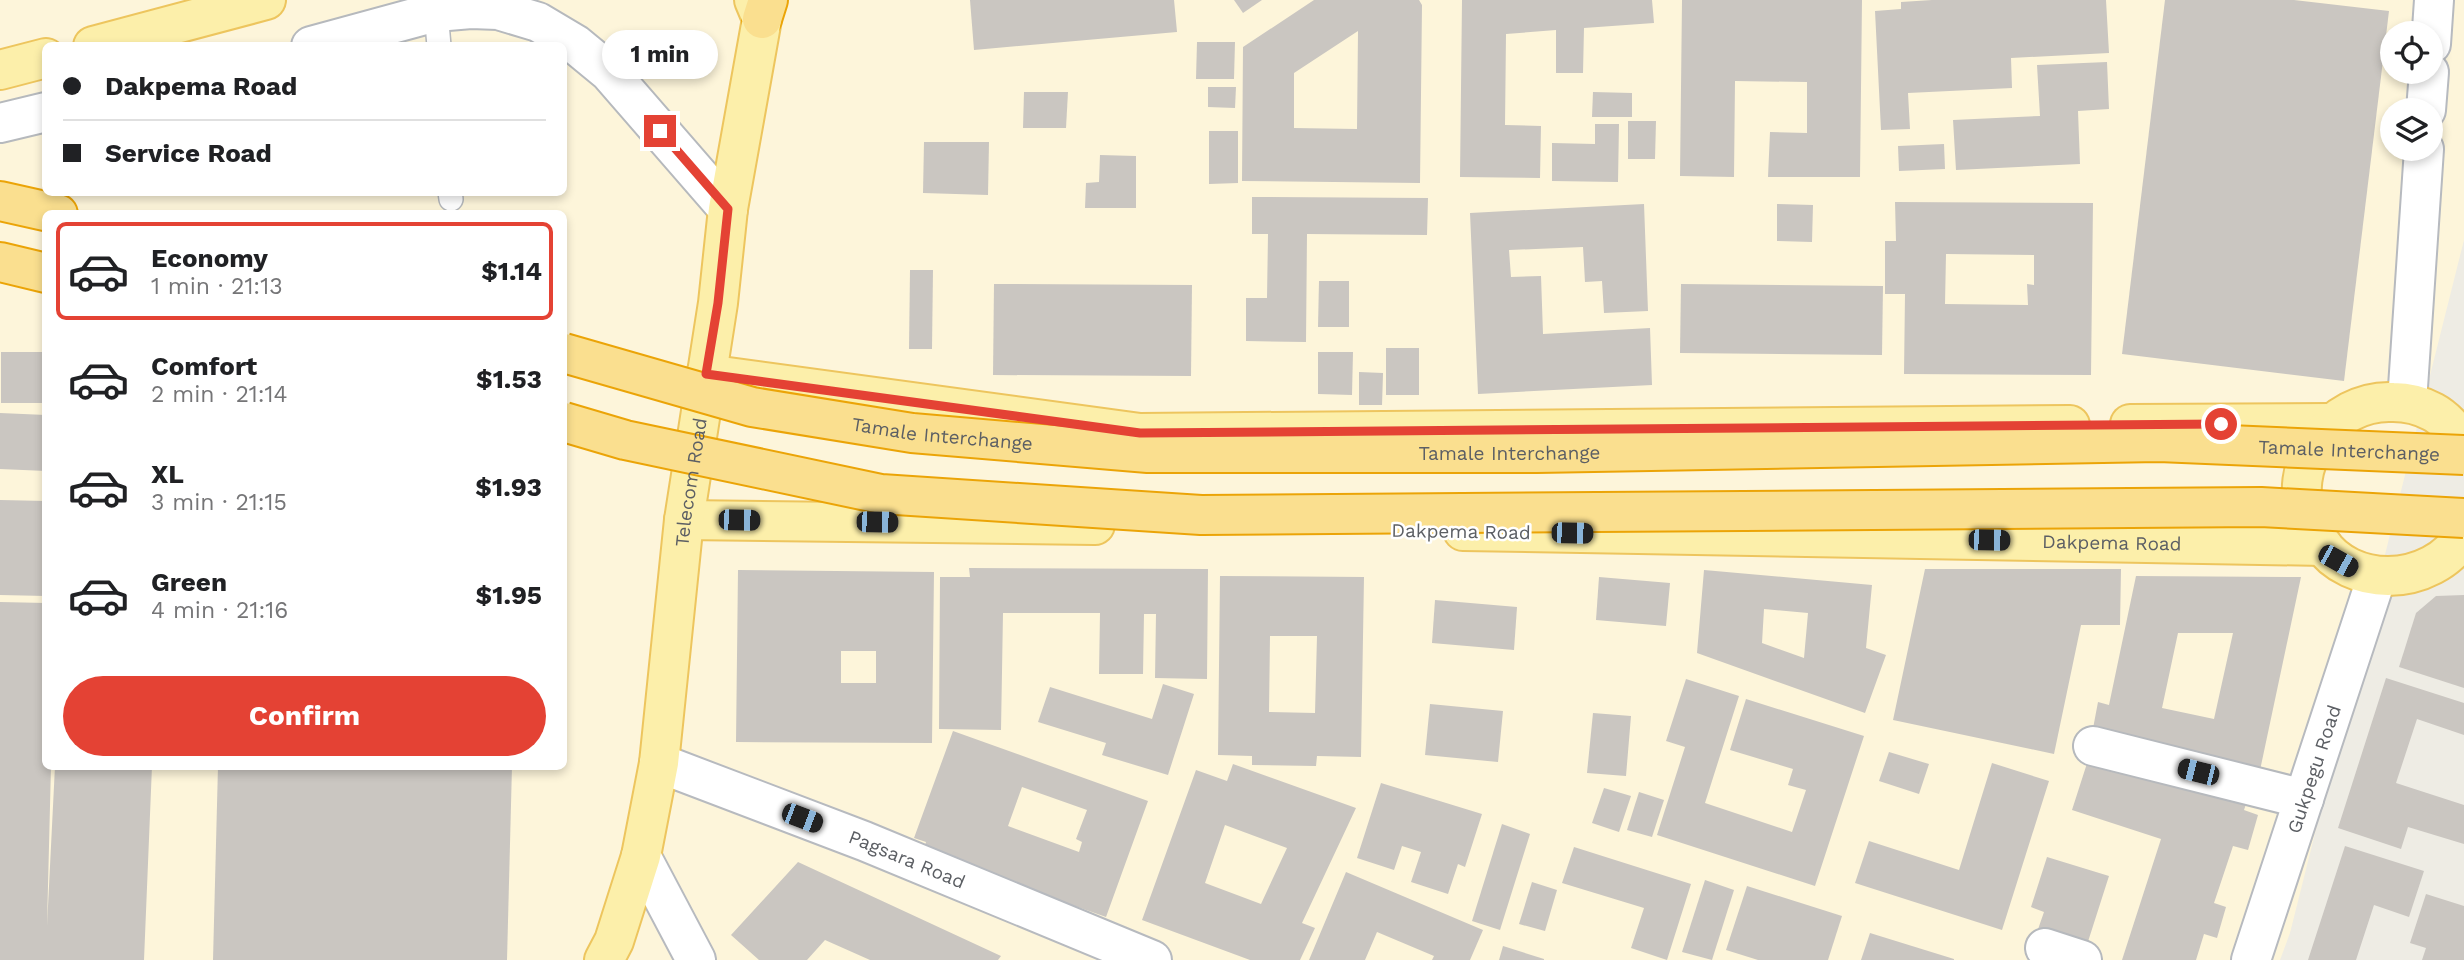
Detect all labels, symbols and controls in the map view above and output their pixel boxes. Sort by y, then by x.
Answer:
map controls [2380,21,2443,161]
button: locate [2380,21,2443,84]
callout: 1 min [602,30,718,78]
text: 1 min [630,41,690,68]
text: Dakpema Road [105,71,297,101]
button: layers [2380,98,2443,161]
route end [644,115,676,147]
text: Service Road [105,138,272,168]
icon: car [67,240,130,303]
text: Economy [151,243,268,273]
text: $1.14 [481,256,542,286]
text: 1 min · 21:13 [151,273,283,300]
icon: car [67,348,130,411]
text: Comfort [151,351,257,381]
text: $1.53 [476,364,542,394]
text: 2 min · 21:14 [151,381,288,408]
route start [2205,408,2237,440]
street label: Tamale Interchange [850,412,1034,455]
street label: Telecom Road [670,416,712,548]
street label: Tamale Interchange [2258,435,2441,466]
street label: Tamale Interchange [1418,441,1601,465]
icon: car [67,456,130,519]
text: XL [151,459,184,489]
text: $1.93 [475,472,542,502]
text: 3 min · 21:15 [151,489,287,516]
car [718,509,761,531]
car [856,511,899,533]
street label: Dakpema Road [1391,519,1531,544]
car [1551,522,1594,544]
car [1968,529,2011,551]
street label: Dakpema Road [2042,530,2182,556]
car [2315,542,2362,580]
icon: car [67,564,130,627]
text: Green [151,567,227,597]
text: $1.95 [476,580,542,610]
text: 4 min · 21:16 [151,597,288,624]
button: Confirm [63,676,546,756]
street label: Gukpegu Road [2282,702,2346,836]
car [2176,757,2221,787]
car [779,801,826,835]
street label: Pagsara Road [845,825,969,894]

